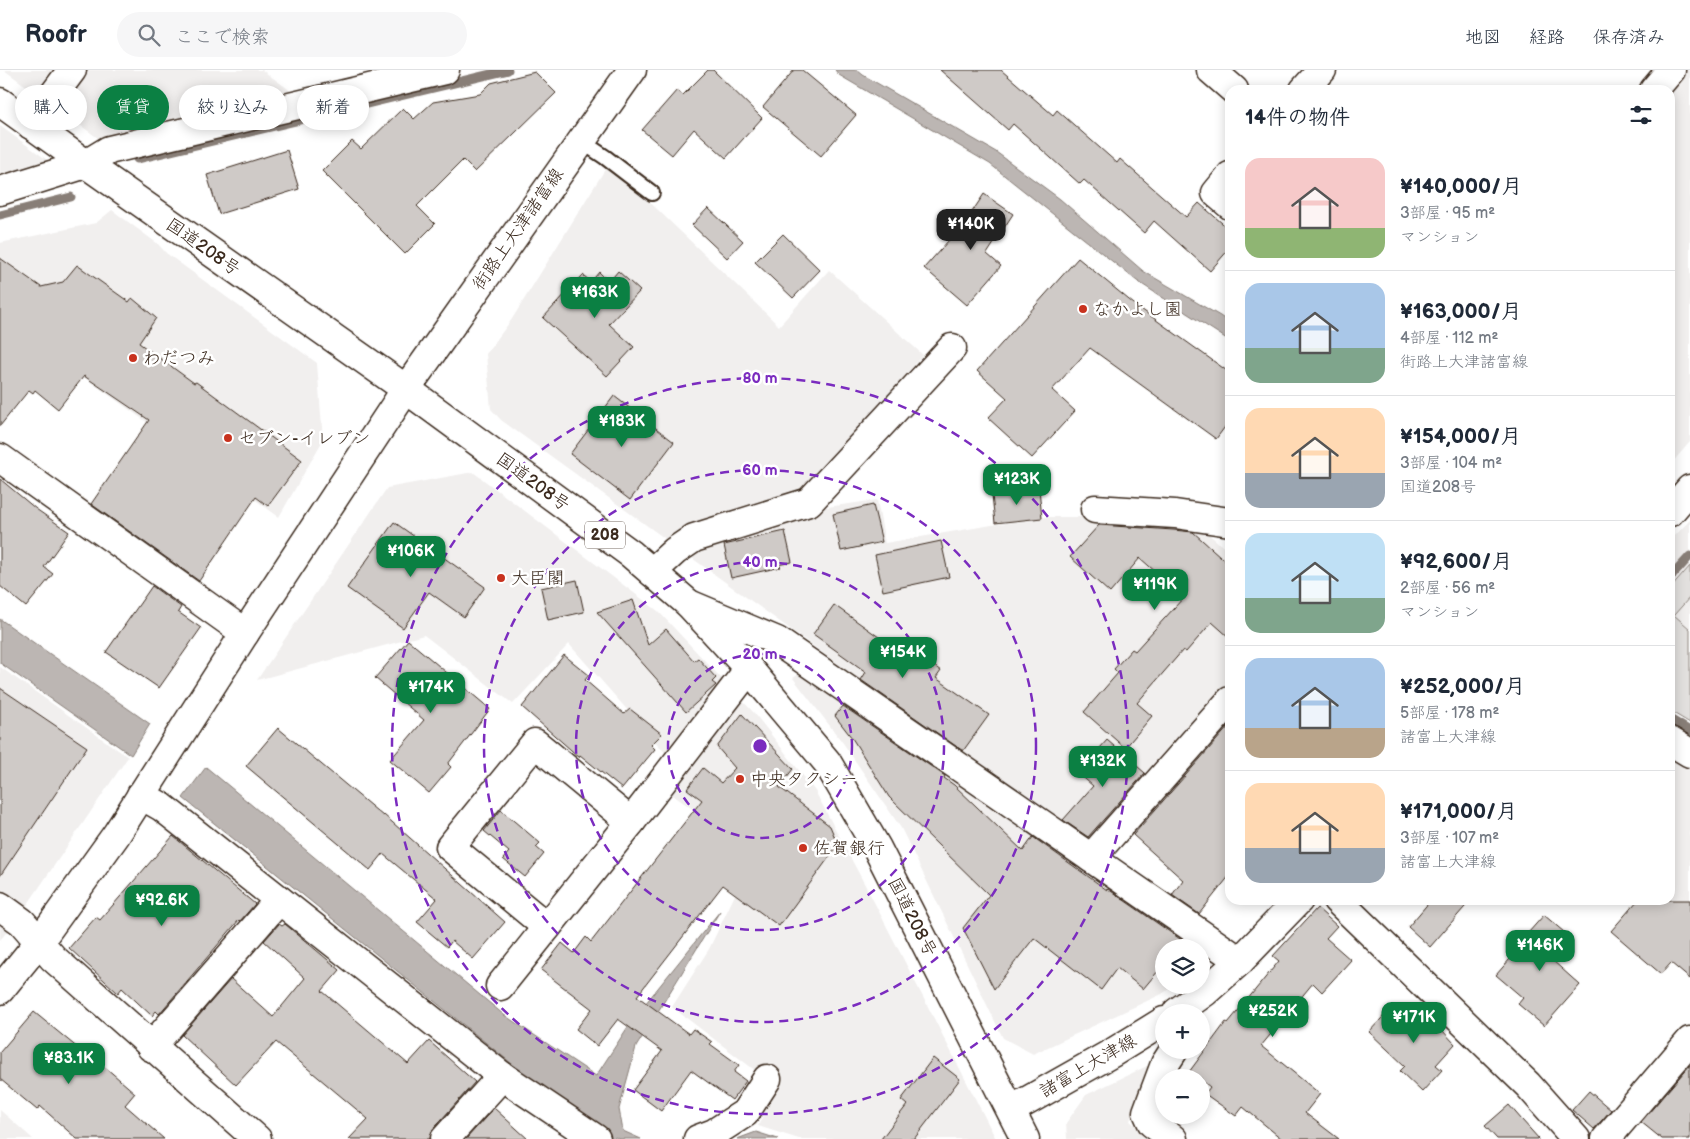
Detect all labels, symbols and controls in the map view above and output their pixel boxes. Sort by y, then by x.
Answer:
search box [117,12,467,57]
text: Roofr [25,20,87,49]
icon: search [135,21,163,49]
text: ここで検索 [175,26,270,49]
text: 地図 [1465,27,1501,48]
text: 経路 [1529,27,1565,48]
text: 保存済み [1593,27,1665,48]
chip: 購入 [15,85,87,130]
chip: 賃貸 [97,85,169,130]
chip: 絞り込み [179,85,287,130]
chip: 新着 [297,85,369,130]
icon: filters [1627,101,1655,129]
text: 14件の物件 [1245,105,1350,130]
street label: 街路上大津諸富線 [468,164,568,294]
text: ¥140,000/月 [1400,174,1522,199]
icon: home [1285,178,1345,238]
text: 3部屋 · 95 m² [1400,204,1495,223]
pin: ¥140K [936,208,1006,251]
street label: 国道208号 [162,214,244,280]
text: ¥140K [948,215,994,234]
text: マンション [1400,228,1479,247]
pin: ¥163K [560,276,630,319]
text: ¥163K [572,283,618,302]
place label: なかよし園 [1093,299,1182,320]
text: ¥163,000/月 [1400,299,1522,324]
marker: なかよし園 [1077,303,1089,315]
icon: home [1285,303,1345,363]
text: 4部屋 · 112 m² [1400,329,1498,348]
place label: わだつみ [143,348,215,369]
marker: わだつみ [127,352,139,364]
text: 街路上大津諸富線 [1400,353,1528,372]
text: 80 m [742,369,778,388]
pin: ¥183K [587,406,657,448]
text: ¥183K [599,412,645,431]
text: ¥154,000/月 [1400,424,1521,449]
place label: セブン-イレブン [238,428,371,449]
icon: home [1285,428,1345,488]
marker: セブン-イレブン [222,432,234,444]
street label: 国道208号 [492,448,574,516]
text: 3部屋 · 104 m² [1400,454,1502,473]
text: 60 m [742,461,778,480]
pin: ¥123K [982,464,1052,506]
text: ¥123K [994,470,1040,489]
text: 国道208号 [1400,478,1476,497]
road number: 208 [585,522,625,548]
pin: ¥106K [376,536,446,578]
text: ¥106K [387,542,435,561]
text: ¥92,600/月 [1400,549,1512,574]
text: 40 m [742,553,778,572]
icon: home [1285,553,1345,613]
place label: 大臣閣 [511,568,565,589]
pin: ¥119K [1120,568,1190,611]
marker: 大臣閣 [495,572,507,584]
text: ¥119K [1133,575,1177,594]
text: 2部屋 · 56 m² [1400,579,1495,598]
text: マンション [1400,603,1479,622]
pin: ¥154K [868,636,938,679]
text: ¥154K [880,643,926,662]
text: 20 m [743,645,778,664]
pin: ¥174K [396,672,466,714]
text: ¥252,000/月 [1400,674,1525,699]
text: ¥174K [408,678,454,697]
icon: home [1285,678,1345,738]
text: 5部屋 · 178 m² [1400,704,1499,723]
text: 諸富上大津線 [1400,728,1496,747]
centre of rings [751,737,769,755]
pin: ¥132K [1068,746,1138,788]
text: ¥132K [1080,752,1126,771]
place label: 中央タクシー [750,769,858,790]
marker: 中央タクシー [734,773,746,785]
text: ¥171,000/月 [1400,799,1517,824]
icon: home [1285,803,1345,863]
text: 3部屋 · 107 m² [1400,829,1499,848]
place label: 佐賀銀行 [813,838,885,859]
marker: 佐賀銀行 [797,842,809,854]
text: 諸富上大津線 [1400,853,1496,872]
street label: 国道208号 [883,874,941,960]
pin: ¥92.6K [121,884,203,927]
text: ¥92.6K [136,891,188,910]
pin: ¥146K [1505,930,1575,972]
text: ¥146K [1517,936,1563,955]
map controls [1155,939,1210,1124]
button: layers [1155,939,1210,994]
pin: ¥252K [1238,996,1308,1038]
text: ¥252K [1248,1002,1298,1021]
pin: ¥171K [1379,1002,1449,1044]
button: + [1155,1004,1210,1059]
text: ¥171K [1392,1008,1436,1027]
street label: 諸富上大津線 [1036,1030,1140,1102]
pin: ¥83.1K [28,1042,110,1085]
text: ¥83.1K [44,1049,94,1068]
button: − [1155,1069,1210,1124]

